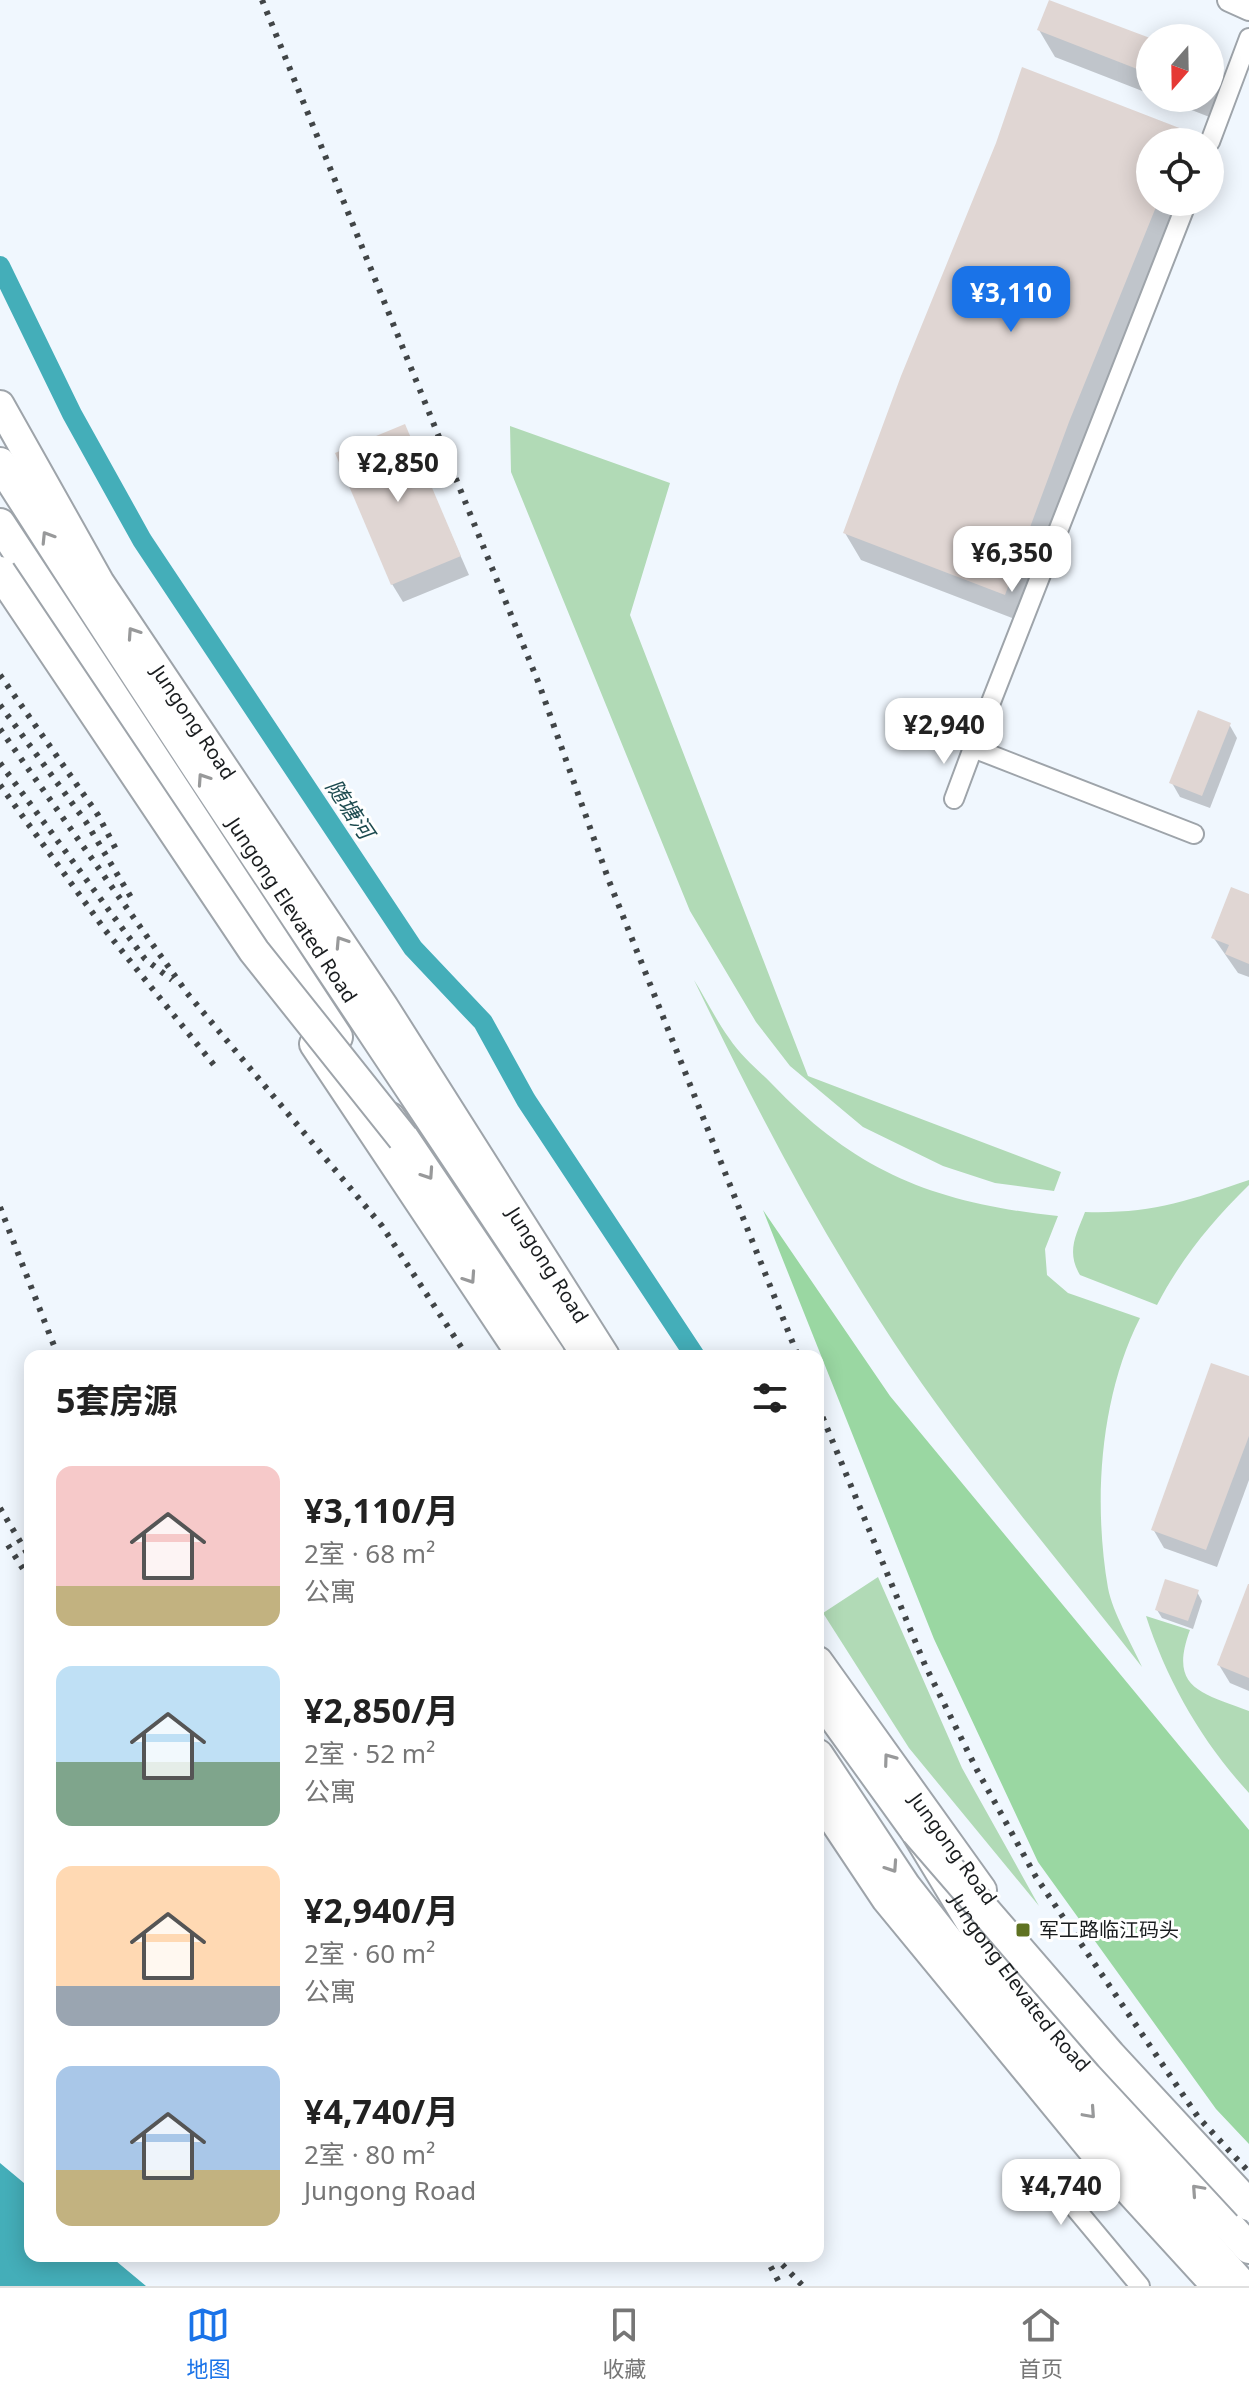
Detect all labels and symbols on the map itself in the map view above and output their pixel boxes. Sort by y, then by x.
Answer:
north arrow [1136,24,1224,112]
pin: ¥3,110 [946,266,1076,334]
pin: ¥2,850 [333,436,463,504]
pin: ¥6,350 [947,526,1077,594]
one-way arrow [41,531,56,546]
one-way arrow [128,628,143,642]
street label: Jungong Road [145,658,242,785]
pin: ¥2,940 [879,698,1009,766]
one-way arrow [198,773,213,788]
water label: 随塘河 [320,773,384,847]
street label: Jungong Elevated Road [220,810,364,1008]
one-way arrow [335,936,350,951]
one-way arrow [418,1166,433,1180]
street label: Jungong Road [500,1200,595,1328]
one-way arrow [460,1270,475,1284]
one-way arrow [884,1753,899,1768]
street label: Jungong Road [902,1786,1003,1910]
one-way arrow [883,1858,898,1873]
street label: Jungong Elevated Road [943,1887,1096,2077]
place label: 军工路临江码头 [1039,1916,1179,1943]
marker: 军工路临江码头 [1014,1921,1032,1939]
one-way arrow [1080,2104,1095,2119]
pin: ¥4,740 [996,2159,1126,2227]
one-way arrow [1191,2185,1206,2199]

